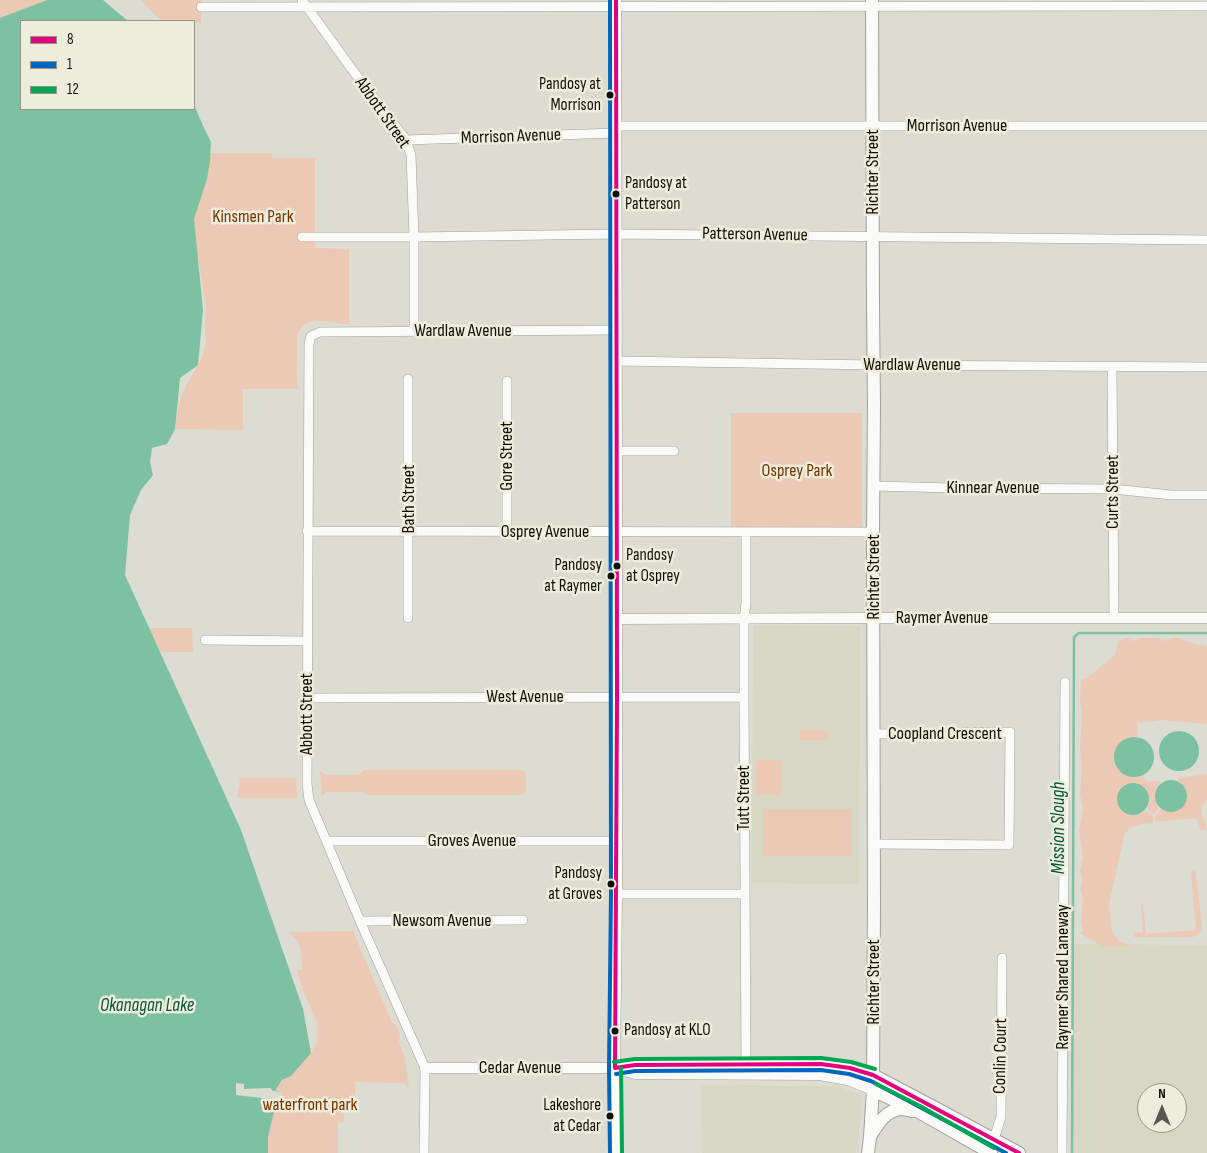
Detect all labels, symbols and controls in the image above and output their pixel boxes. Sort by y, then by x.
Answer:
legend [20,20,195,110]
text: 8 [67,30,74,49]
text: 1 [67,55,72,74]
street label: Abbott Street [350,73,414,153]
place label: Pandosy at Morrison [539,75,601,115]
text: 12 [67,80,79,99]
marker: Pandosy at Morrison [605,90,615,100]
street label: Morrison Avenue [907,115,1007,137]
street label: Morrison Avenue [460,124,562,150]
street label: Richter Street [862,129,884,215]
place label: Pandosy at Patterson [625,174,687,214]
marker: Pandosy at Patterson [611,189,621,199]
park label: Kinsmen Park [212,206,294,228]
street label: Patterson Avenue [702,223,808,247]
street label: Wardlaw Avenue [414,320,512,342]
street label: Wardlaw Avenue [863,354,961,376]
street label: Gore Street [496,421,518,491]
street label: Curts Street [1102,455,1124,529]
park label: Osprey Park [762,460,832,482]
street label: Bath Street [398,464,420,534]
street label: Kinnear Avenue [946,477,1040,499]
street label: Osprey Avenue [501,521,589,543]
street label: Richter Street [863,534,885,620]
place label: Pandosy at Osprey [626,546,680,586]
place label: Pandosy at Raymer [544,556,602,596]
marker: Pandosy at Osprey [612,561,622,571]
marker: Pandosy at Raymer [606,571,616,581]
street label: Raymer Avenue [896,607,988,629]
street label: Abbott Street [296,673,318,755]
street label: West Avenue [486,686,564,708]
street label: Coopland Crescent [888,723,1002,745]
street label: Tutt Street [733,765,755,831]
water label: Mission Slough [1048,782,1070,874]
street label: Groves Avenue [428,830,516,852]
place label: Pandosy at Groves [548,864,602,904]
marker: Pandosy at Groves [606,879,616,889]
street label: Raymer Shared Laneway [1052,904,1074,1050]
street label: Newsom Avenue [393,910,491,932]
street label: Richter Street [863,939,885,1025]
water label: Okanagan Lake [100,995,194,1017]
street label: Conlin Court [990,1018,1012,1094]
place label: Pandosy at KLO [624,1021,711,1041]
marker: Pandosy at KLO [610,1026,620,1036]
street label: Cedar Avenue [479,1057,561,1079]
north arrow [1137,1083,1187,1133]
text: N [1158,1085,1166,1102]
park label: waterfront park [263,1094,357,1116]
place label: Lakeshore at Cedar [543,1096,601,1136]
marker: Lakeshore at Cedar [605,1111,615,1121]

